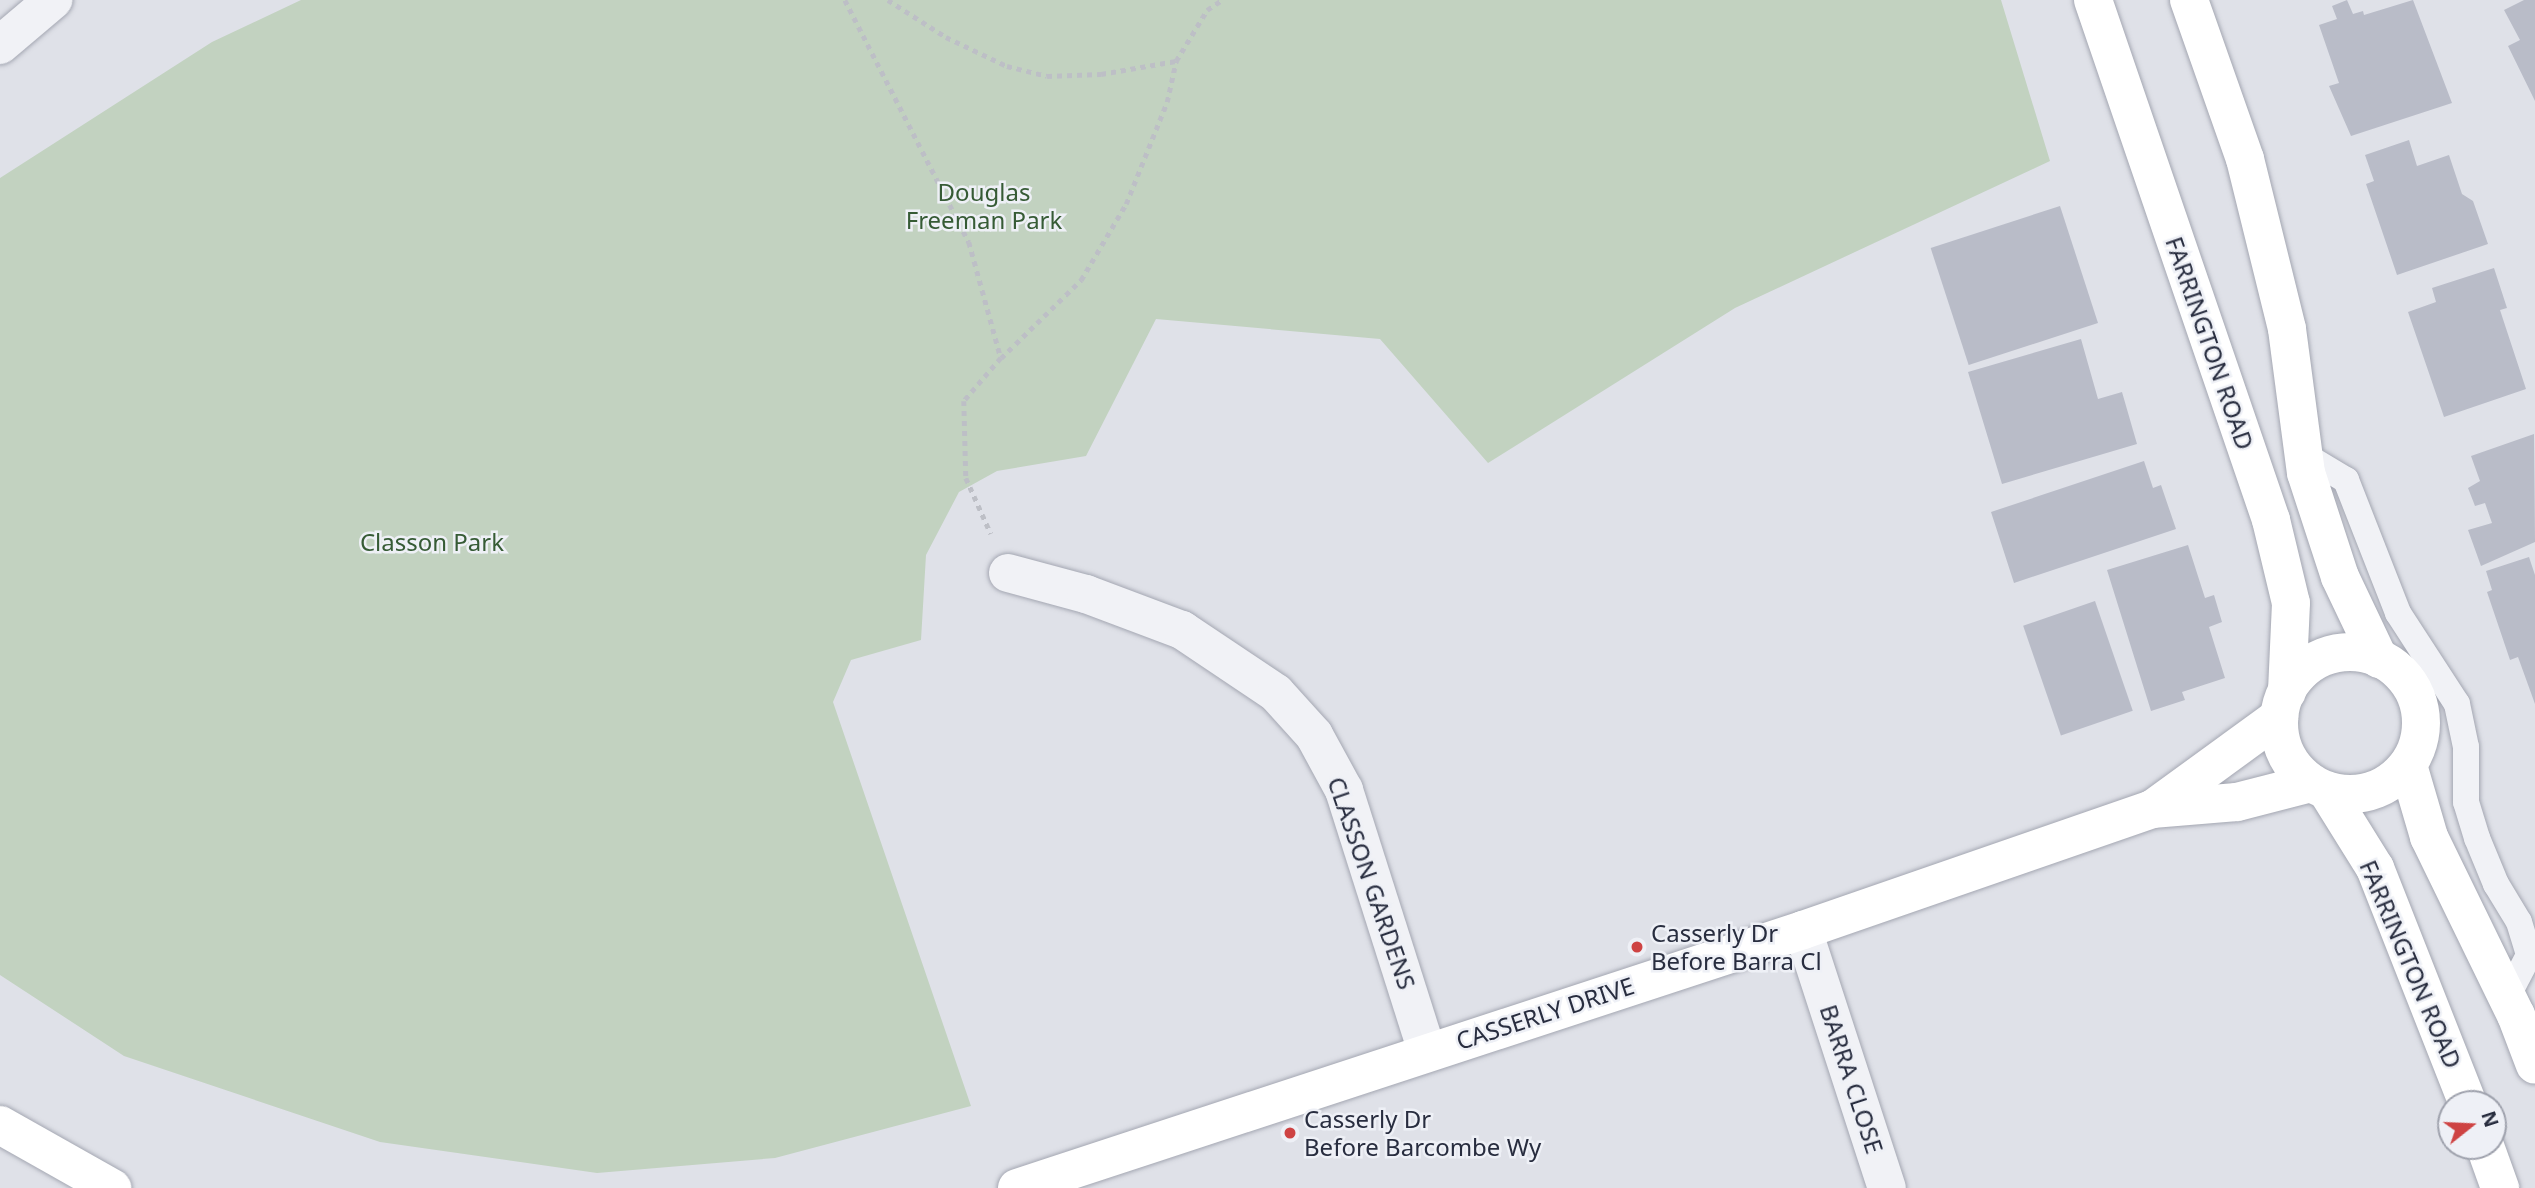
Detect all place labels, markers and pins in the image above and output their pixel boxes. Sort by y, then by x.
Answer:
place label: Casserly Dr Before Barra Cl [1651,919,1822,975]
marker: Casserly Dr Before Barra Cl [1629,939,1645,955]
place label: Casserly Dr Before Barcombe Wy [1304,1105,1541,1161]
marker: Casserly Dr Before Barcombe Wy [1282,1125,1298,1141]

